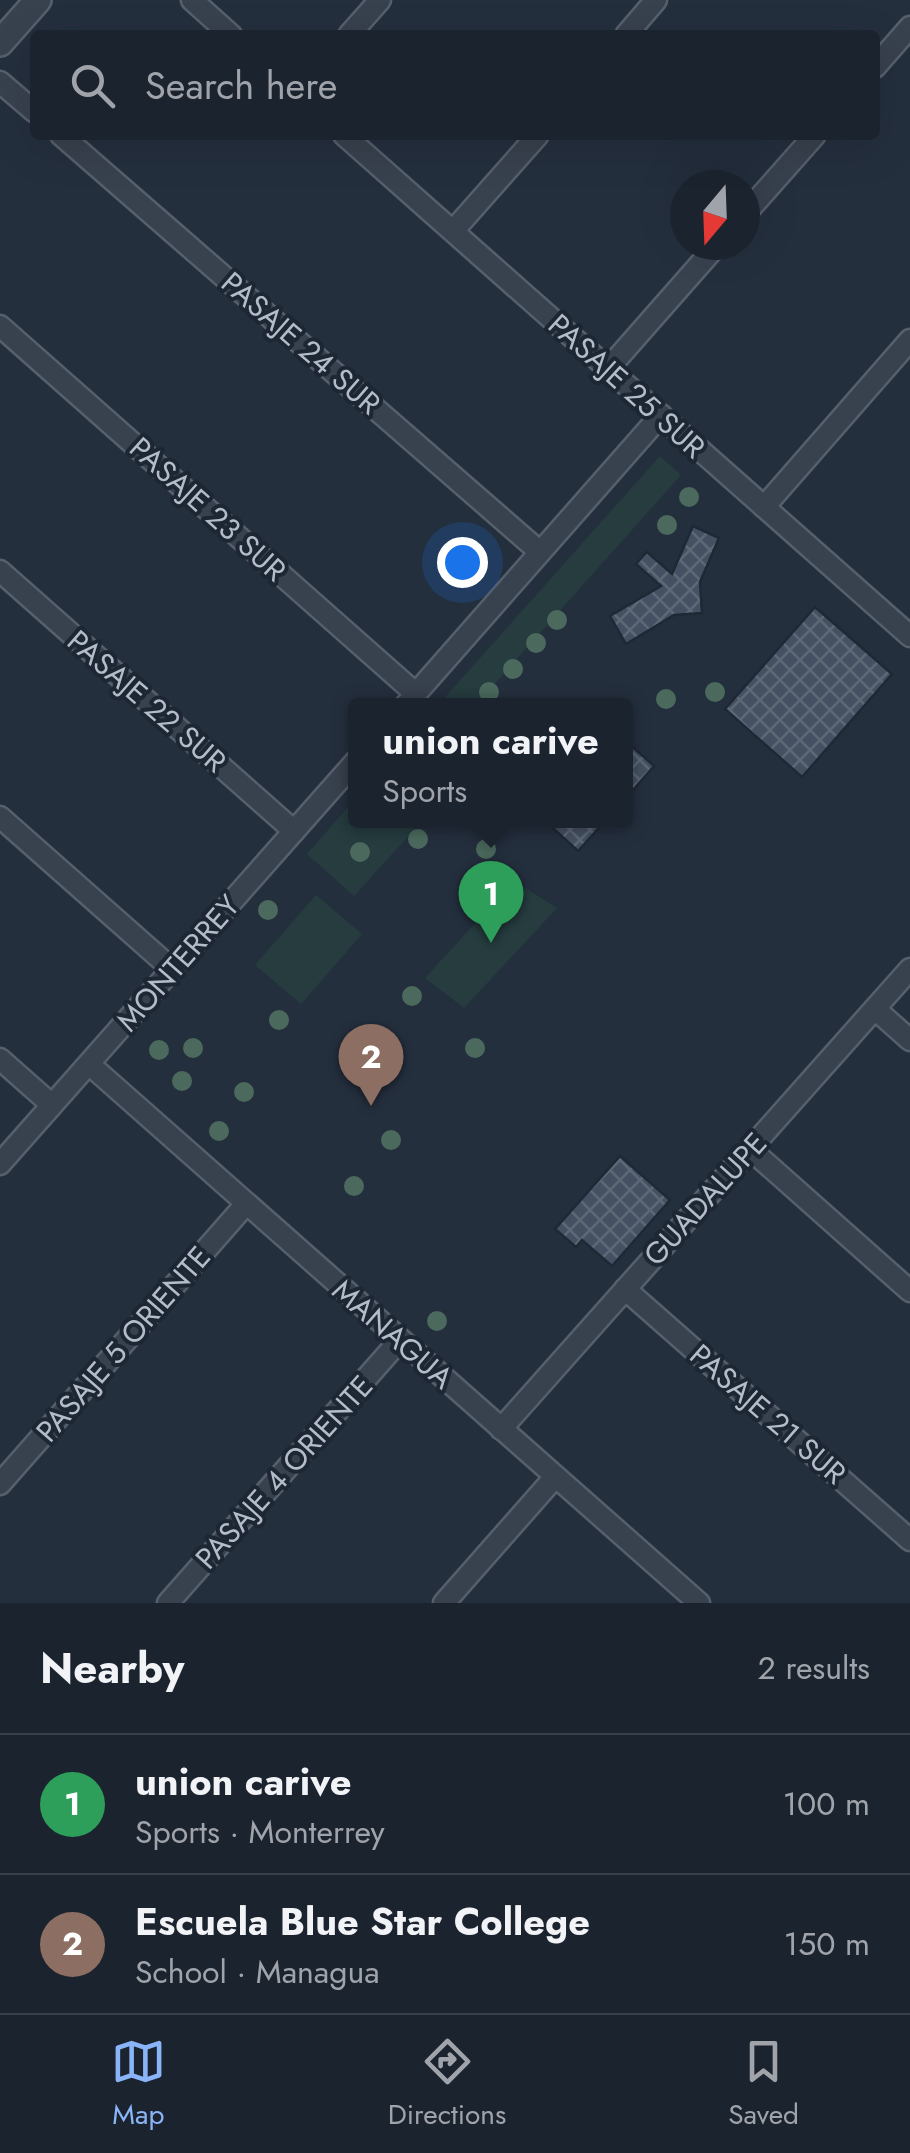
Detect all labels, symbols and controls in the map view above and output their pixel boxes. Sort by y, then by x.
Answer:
search box [30,30,880,140]
icon: search [65,58,120,113]
text: Search here [145,58,337,113]
north arrow [670,170,760,260]
street label: PASAJE 24 SUR [212,262,390,425]
street label: PASAJE 25 SUR [539,304,715,468]
street label: PASAJE 23 SUR [120,427,296,591]
your location [437,537,488,588]
street label: PASAJE 22 SUR [58,620,236,782]
popup [348,698,633,828]
text: union carive [382,713,599,768]
text: Sports [382,768,467,814]
pin: 1 [458,860,524,943]
street label: MONTERREY [106,885,250,1041]
pin: 2 [338,1024,404,1106]
street label: GUADALUPE [633,1123,777,1275]
street label: PASAJE 5 ORIENTE [26,1237,220,1451]
street label: MANAGUA [323,1269,463,1399]
street label: PASAJE 21 SUR [680,1334,856,1494]
street label: PASAJE 4 ORIENTE [185,1366,383,1578]
text: Nearby [40,1638,184,1699]
text: 2 results [758,1645,870,1691]
text: union carive [135,1754,351,1809]
text: 1 [64,1781,81,1827]
text: 100 m [783,1781,870,1827]
text: Sports · Monterrey [135,1809,385,1855]
text: Escuela Blue Star College [135,1894,590,1949]
text: 2 [62,1921,83,1967]
text: 150 m [784,1921,870,1967]
text: School · Managua [135,1949,380,1995]
tab: Map [111,2034,166,2135]
tab: Directions [388,2034,506,2135]
tab: Saved [728,2034,799,2135]

